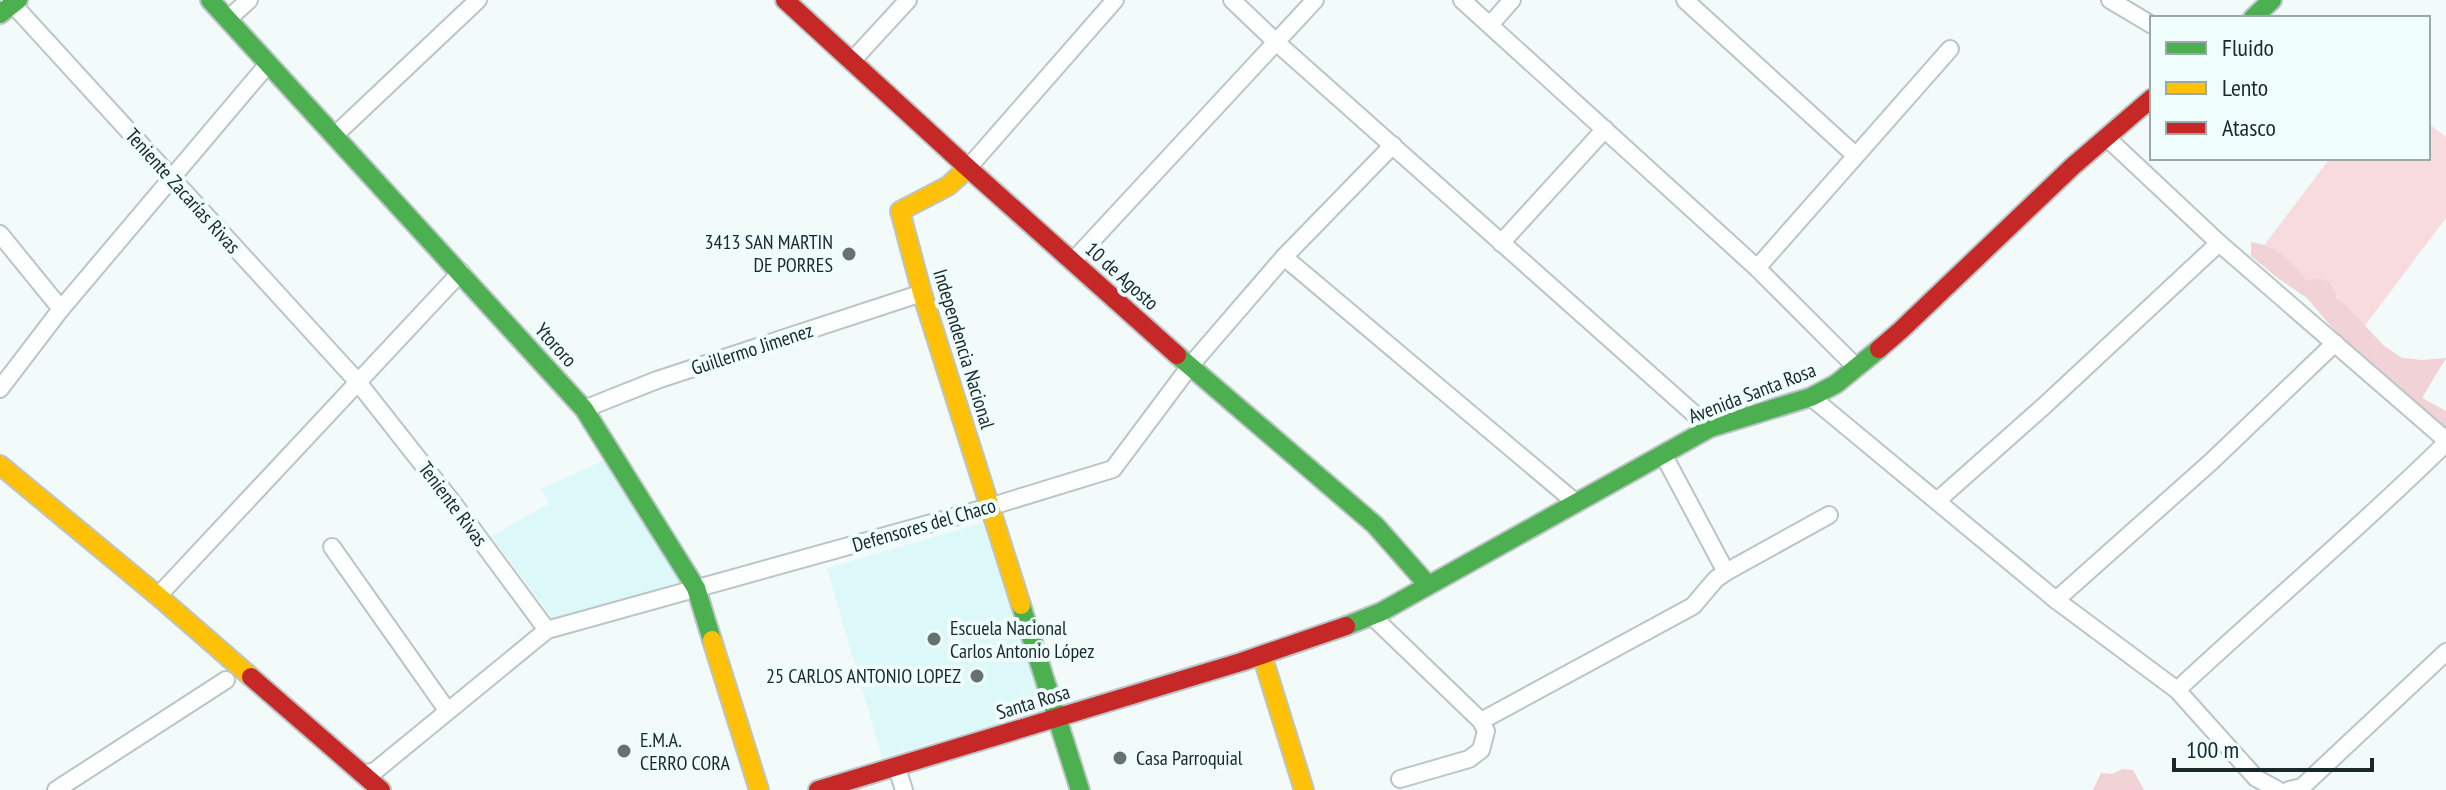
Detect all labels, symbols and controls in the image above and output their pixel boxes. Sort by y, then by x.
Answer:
legend [2150,16,2430,160]
text: Fluido [2222,32,2274,63]
text: Lento [2222,72,2268,103]
text: Atasco [2222,112,2276,143]
street label: Teniente Zacarías Rivas [120,123,246,259]
place label: 3413 SAN MARTIN DE PORRES [705,229,833,278]
street label: 10 de Agosto [1080,236,1164,316]
marker: 3413 SAN MARTIN DE PORRES [840,245,858,263]
street label: Independencia Nacional [927,266,1001,432]
street label: Ytororo [529,317,583,373]
street label: Guillermo Jimenez [688,317,816,381]
street label: Avenida Santa Rosa [1685,357,1819,429]
street label: Teniente Rivas [413,456,493,552]
street label: Defensores del Chaco [849,492,999,558]
place label: Escuela Nacional Carlos Antonio López [950,615,1094,664]
marker: Escuela Nacional Carlos Antonio López [925,630,943,648]
place label: 25 CARLOS ANTONIO LOPEZ [766,663,961,689]
marker: 25 CARLOS ANTONIO LOPEZ [968,667,986,685]
street label: Santa Rosa [993,679,1073,725]
scale bar [2174,722,2372,772]
place label: E.M.A. CERRO CORA [640,727,730,776]
text: 100 m [2186,734,2239,765]
marker: E.M.A. CERRO CORA [615,742,633,760]
place label: Casa Parroquial [1136,745,1243,771]
marker: Casa Parroquial [1111,749,1129,767]

